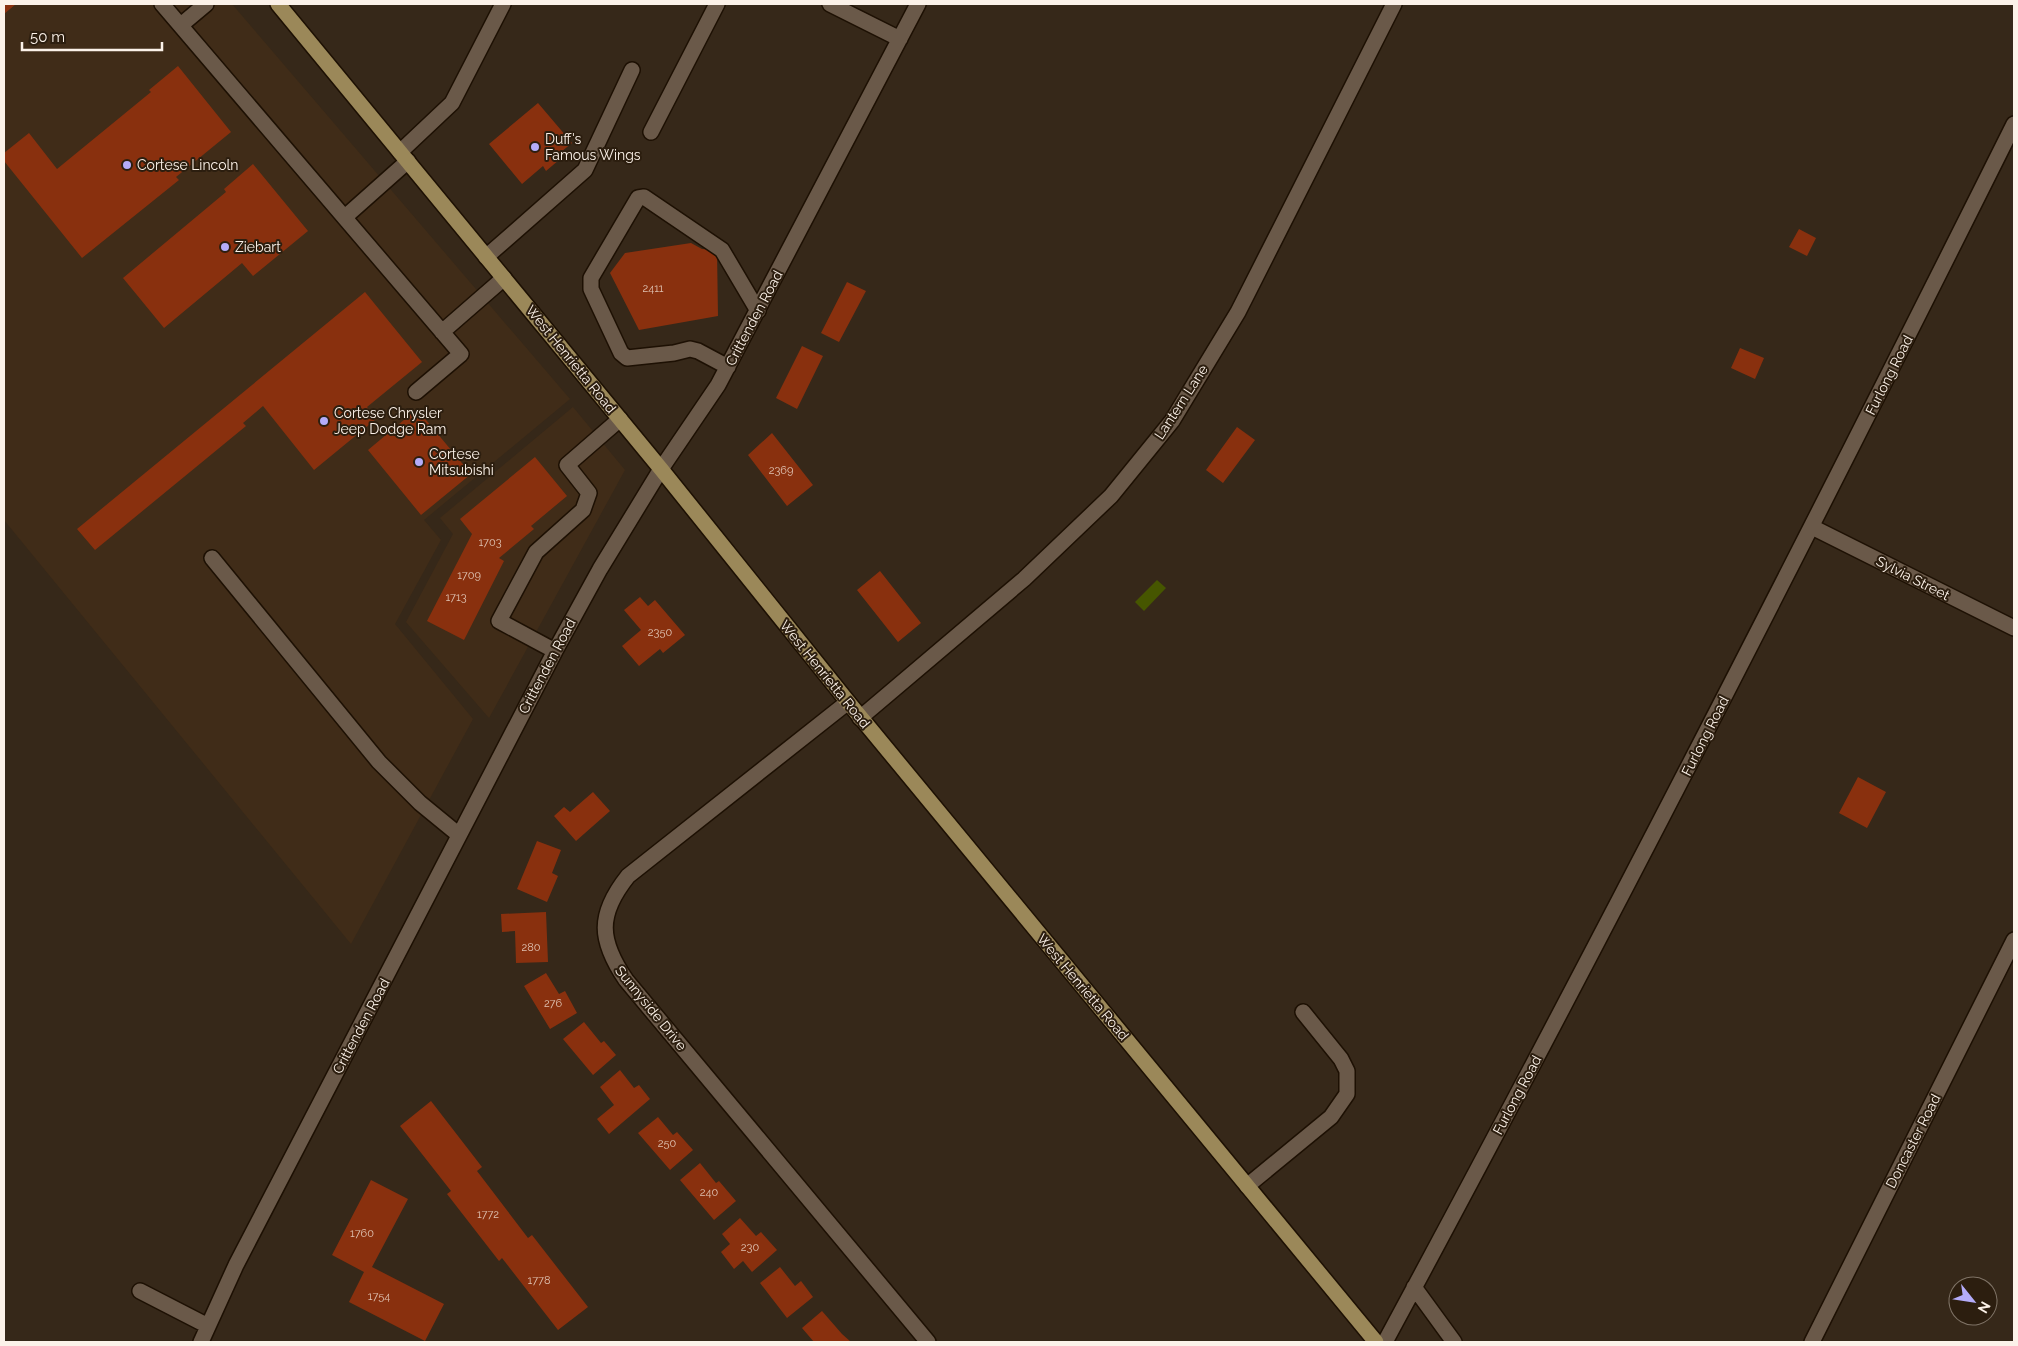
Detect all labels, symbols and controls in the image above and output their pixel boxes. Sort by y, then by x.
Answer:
scale bar [22,20,162,52]
text: 50 m [30,28,65,46]
place label: Duff's Famous Wings [545,131,641,163]
marker: Duff's Famous Wings [529,141,541,153]
place label: Cortese Lincoln [137,157,238,173]
marker: Cortese Lincoln [121,159,133,171]
place label: Ziebart [235,239,281,255]
marker: Ziebart [219,241,231,253]
street label: Crittenden Road [722,268,786,368]
house number: 2411 [642,282,664,295]
street label: West Henrietta Road [523,302,619,416]
street label: Furlong Road [1862,333,1916,417]
street label: Lantern Lane [1151,362,1211,442]
place label: Cortese Chrysler Jeep Dodge Ram [334,405,446,437]
marker: Cortese Chrysler Jeep Dodge Ram [318,415,330,427]
place label: Cortese Mitsubishi [429,446,494,478]
marker: Cortese Mitsubishi [413,456,425,468]
house number: 2369 [769,464,793,477]
house number: 1703 [478,536,502,549]
street label: Sylvia Street [1874,553,1953,603]
house number: 1709 [457,569,481,582]
house number: 1713 [445,591,467,604]
street label: Crittenden Road [515,616,579,716]
street label: West Henrietta Road [777,617,873,731]
house number: 2350 [648,626,672,639]
street label: Furlong Road [1678,694,1732,778]
street label: West Henrietta Road [1034,931,1132,1043]
house number: 280 [522,941,541,954]
street label: Sunnyside Drive [612,963,690,1053]
street label: Crittenden Road [329,976,393,1076]
house number: 276 [544,997,562,1010]
street label: Furlong Road [1489,1053,1545,1137]
street label: Doncaster Road [1882,1091,1944,1191]
house number: 250 [658,1137,676,1150]
house number: 240 [700,1186,718,1199]
house number: 1772 [477,1208,499,1221]
house number: 1760 [350,1227,374,1240]
house number: 230 [741,1241,759,1254]
house number: 1778 [528,1274,550,1287]
north arrow [1948,1276,1998,1326]
house number: 1754 [368,1290,390,1303]
text: N [1975,1299,1994,1316]

